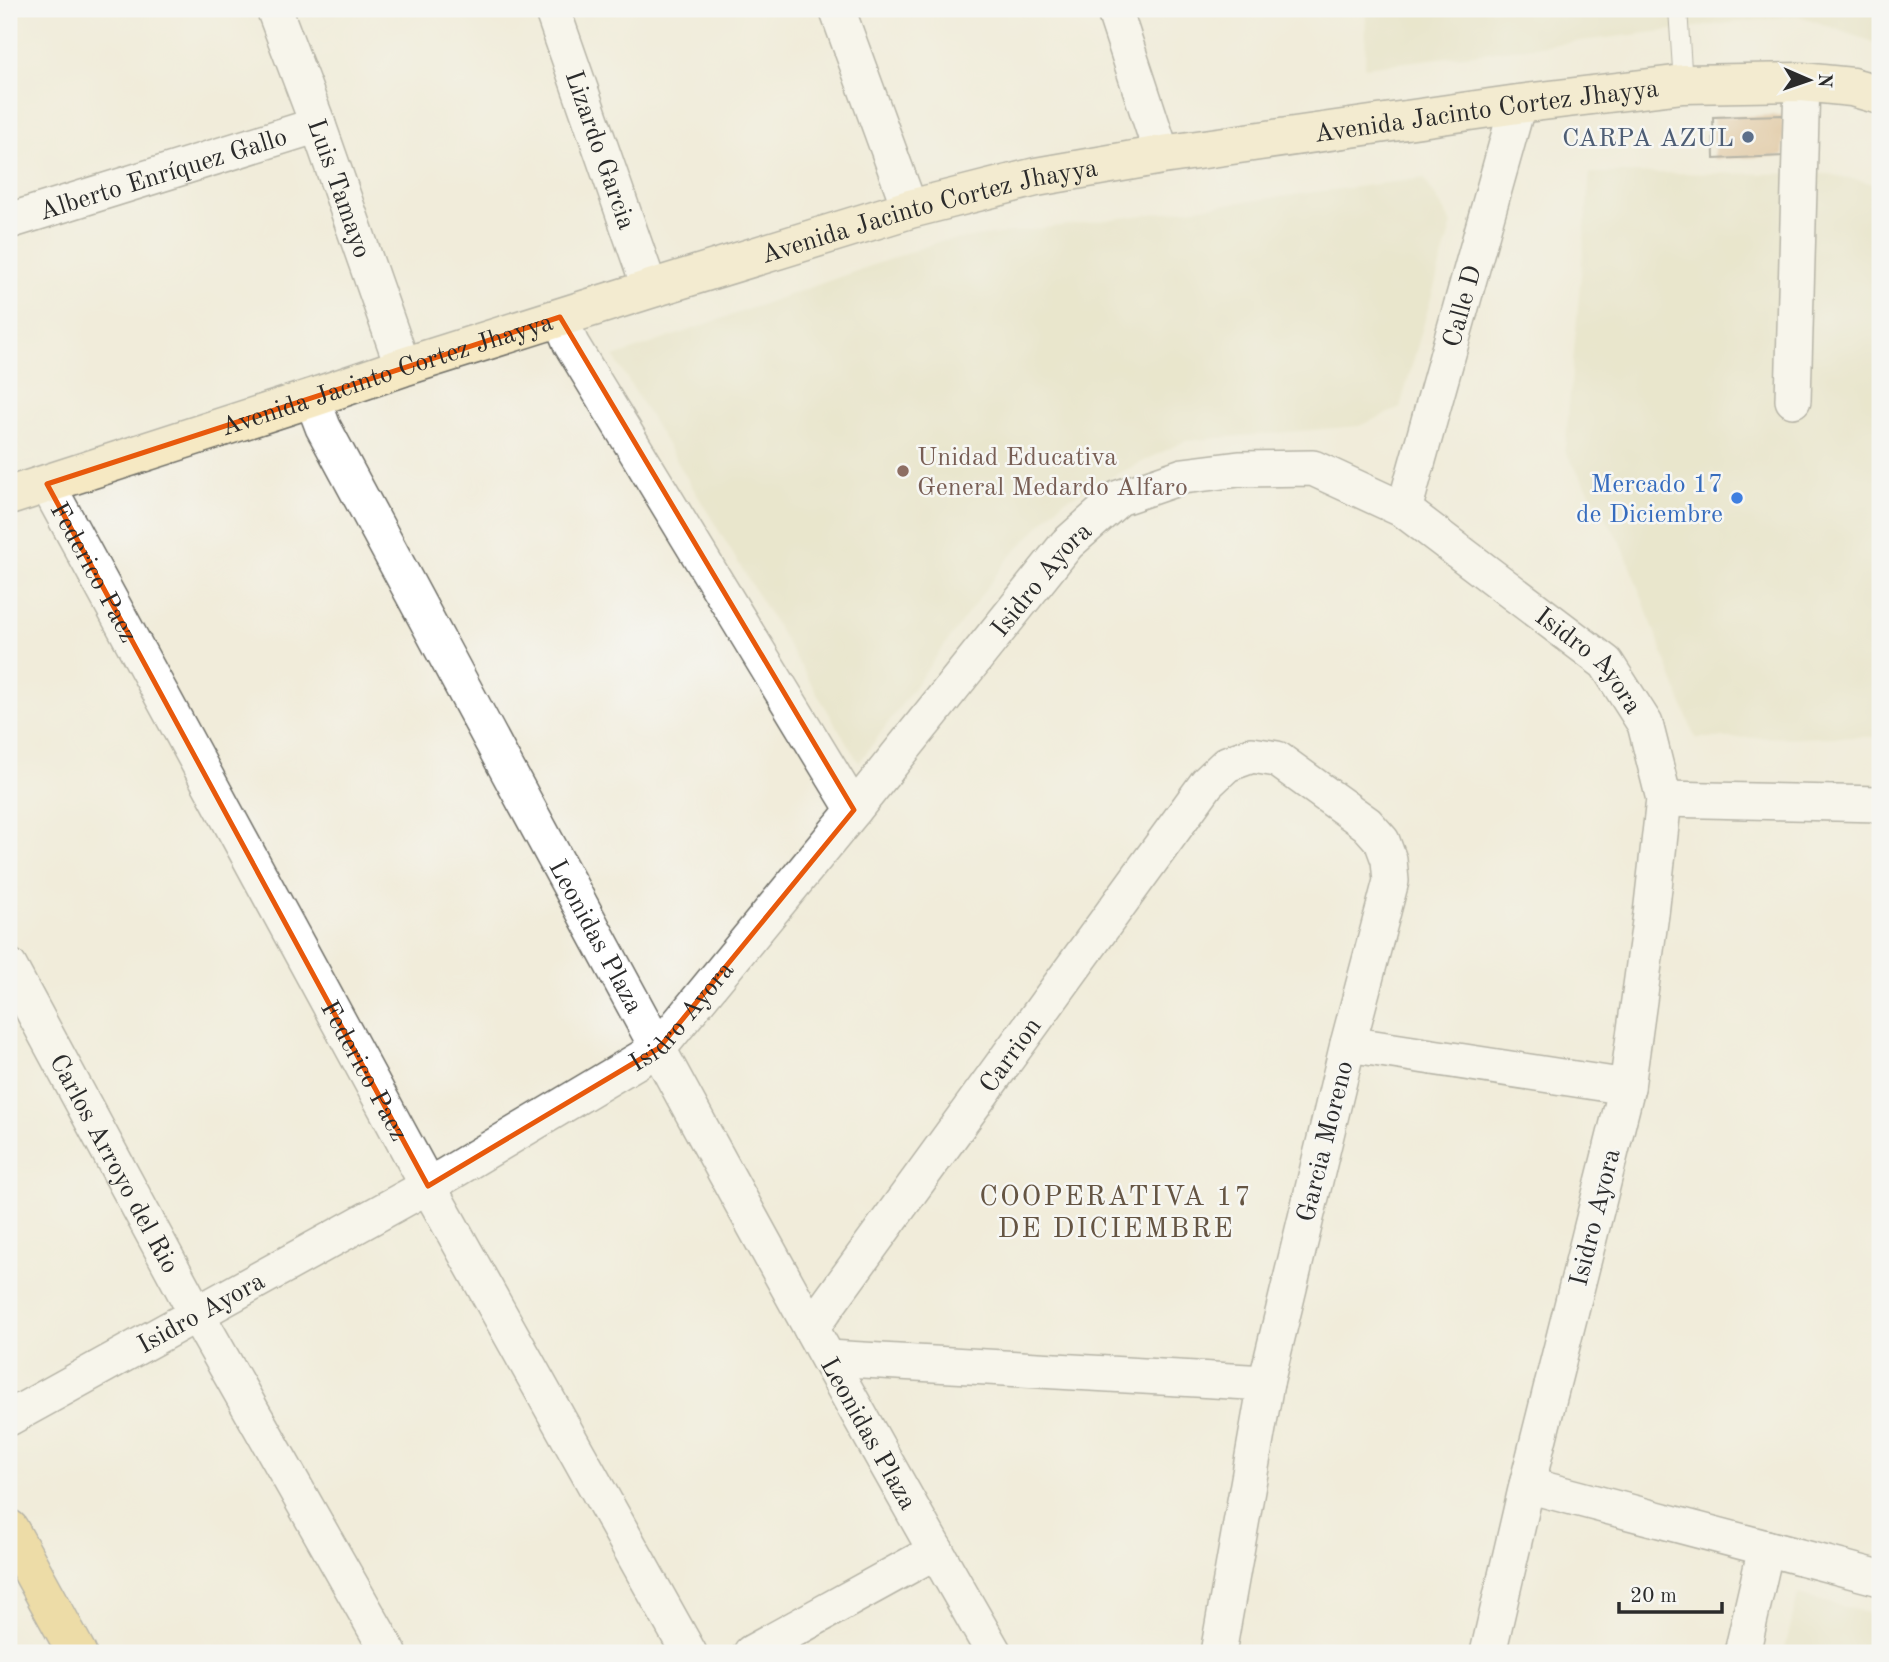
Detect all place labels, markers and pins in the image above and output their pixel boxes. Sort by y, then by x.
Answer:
place label: CARPA AZUL [1562,126,1734,152]
marker: CARPA AZUL [1740,129,1756,145]
place label: Unidad Educativa General Medardo Alfaro [917,445,1188,501]
marker: Unidad Educativa General Medardo Alfaro [895,463,911,479]
place label: Mercado 17 de Diciembre [1576,472,1723,528]
marker: Mercado 17 de Diciembre [1729,490,1745,506]

